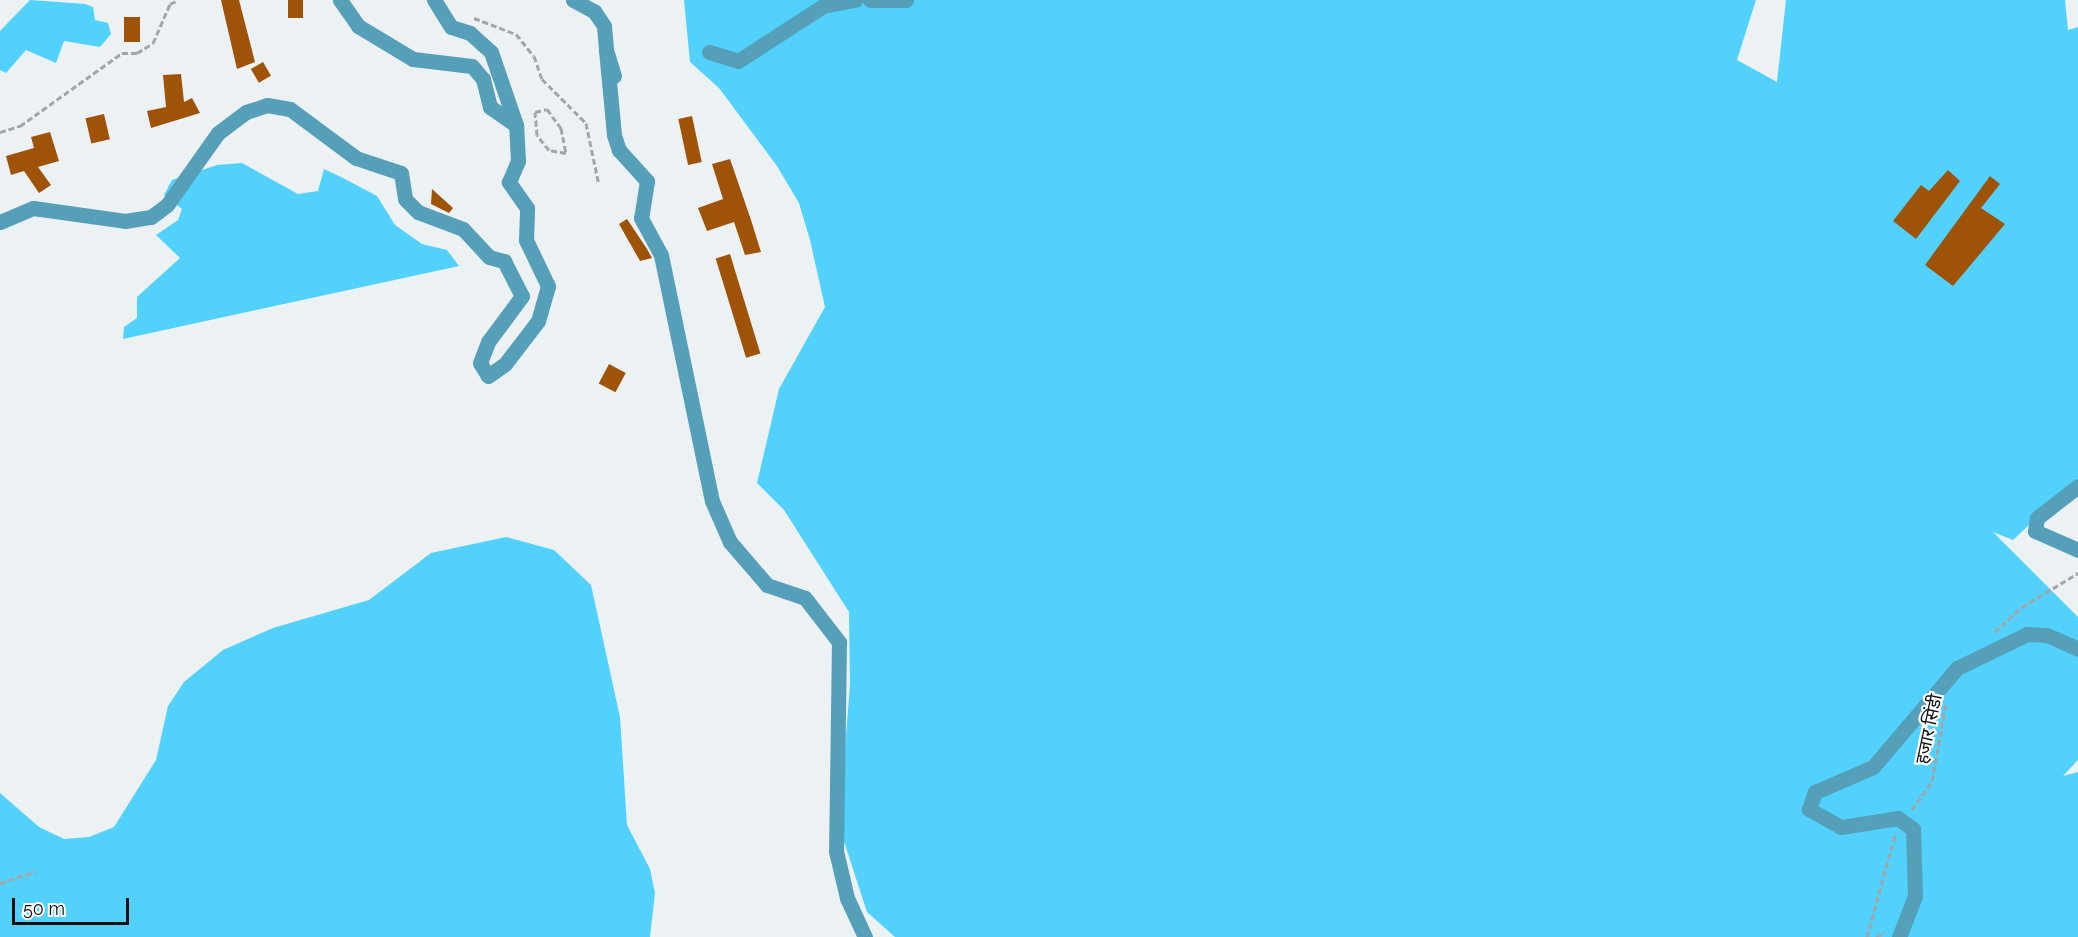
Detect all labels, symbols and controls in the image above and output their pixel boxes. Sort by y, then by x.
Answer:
street label: हजार सिंडी [1911,692,1947,766]
scale bar [15,886,132,924]
text: 50 m [23,898,65,919]

